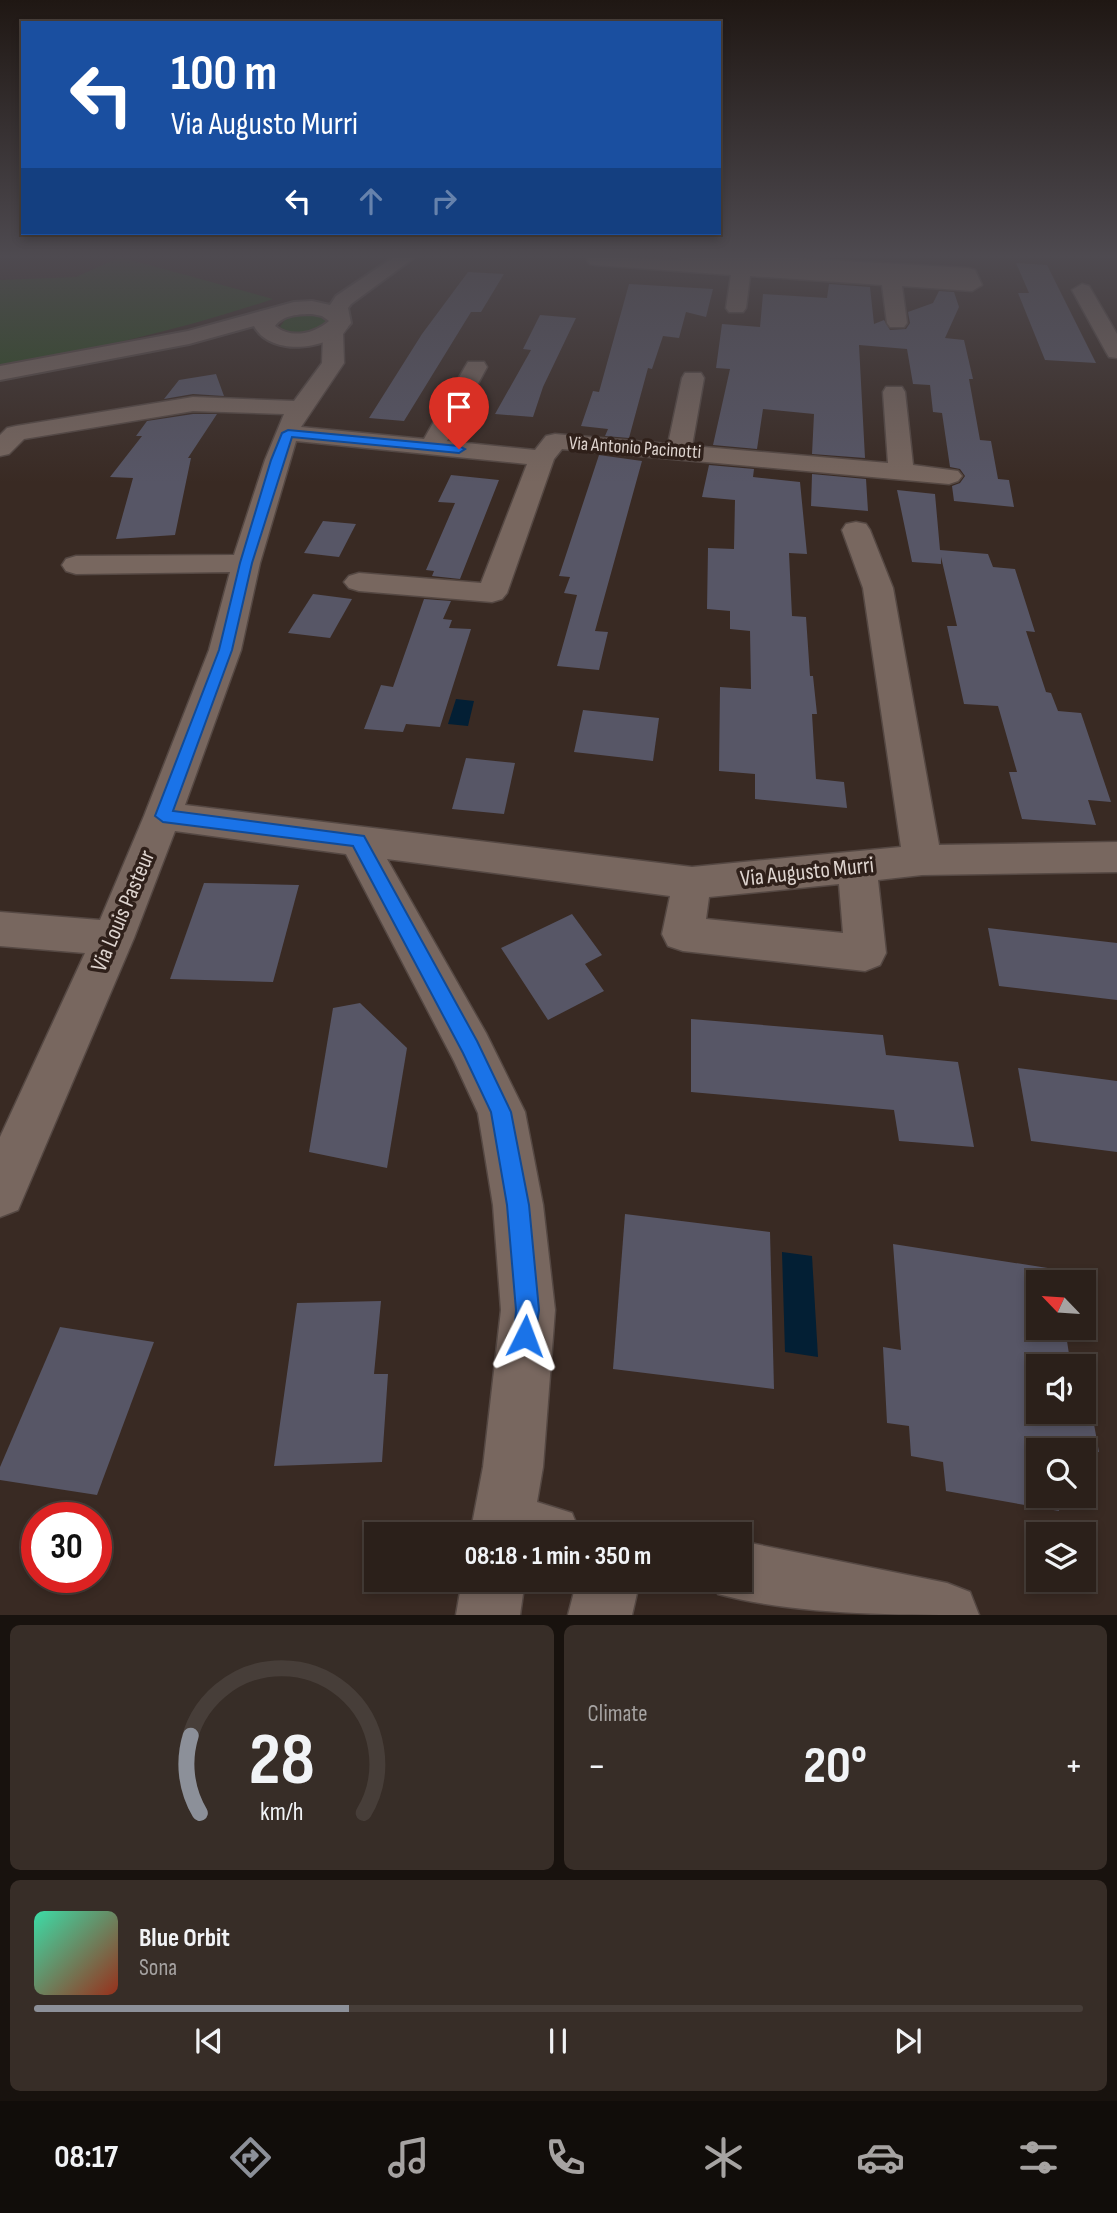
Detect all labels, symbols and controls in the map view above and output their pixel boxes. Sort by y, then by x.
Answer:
text: 100 m [171,45,277,104]
icon: left [56,49,147,140]
text: Via Augusto Murri [171,105,358,144]
icon: left [279,182,317,220]
icon: ahead [352,182,390,220]
icon: right [425,182,463,220]
pin [429,377,489,449]
icon: arrive [440,388,478,426]
street label: Via Antonio Pacinotti [568,432,702,464]
street label: Via Louis Pasteur [85,846,161,976]
street label: Via Augusto Murri [739,851,875,893]
north arrow [1026,1270,1096,1340]
map controls [1026,1270,1096,1592]
position arrow [488,1299,562,1373]
button: sound [1026,1354,1096,1424]
button: search [1026,1438,1096,1508]
speed limit sign: 30 [21,1502,112,1593]
button: layers [1026,1522,1096,1592]
text: 08:18 · 1 min · 350 m [465,1541,651,1572]
text: Climate [588,1700,647,1728]
text: 28 [249,1718,315,1806]
text: 20° [803,1735,867,1798]
text: − [588,1744,606,1789]
text: + [1064,1744,1083,1789]
text: km/h [260,1797,303,1828]
text: Blue Orbit [139,1923,230,1954]
text: Sona [139,1954,177,1982]
icon: previous [190,2022,228,2060]
icon: pause [539,2022,577,2060]
icon: next [889,2022,927,2060]
icon: directions [226,2133,275,2182]
icon: music [384,2133,433,2182]
icon: phone [541,2133,590,2182]
icon: climate [699,2133,748,2182]
icon: car [856,2133,905,2182]
icon: filters [1014,2133,1063,2182]
text: 08:17 [54,2138,118,2177]

